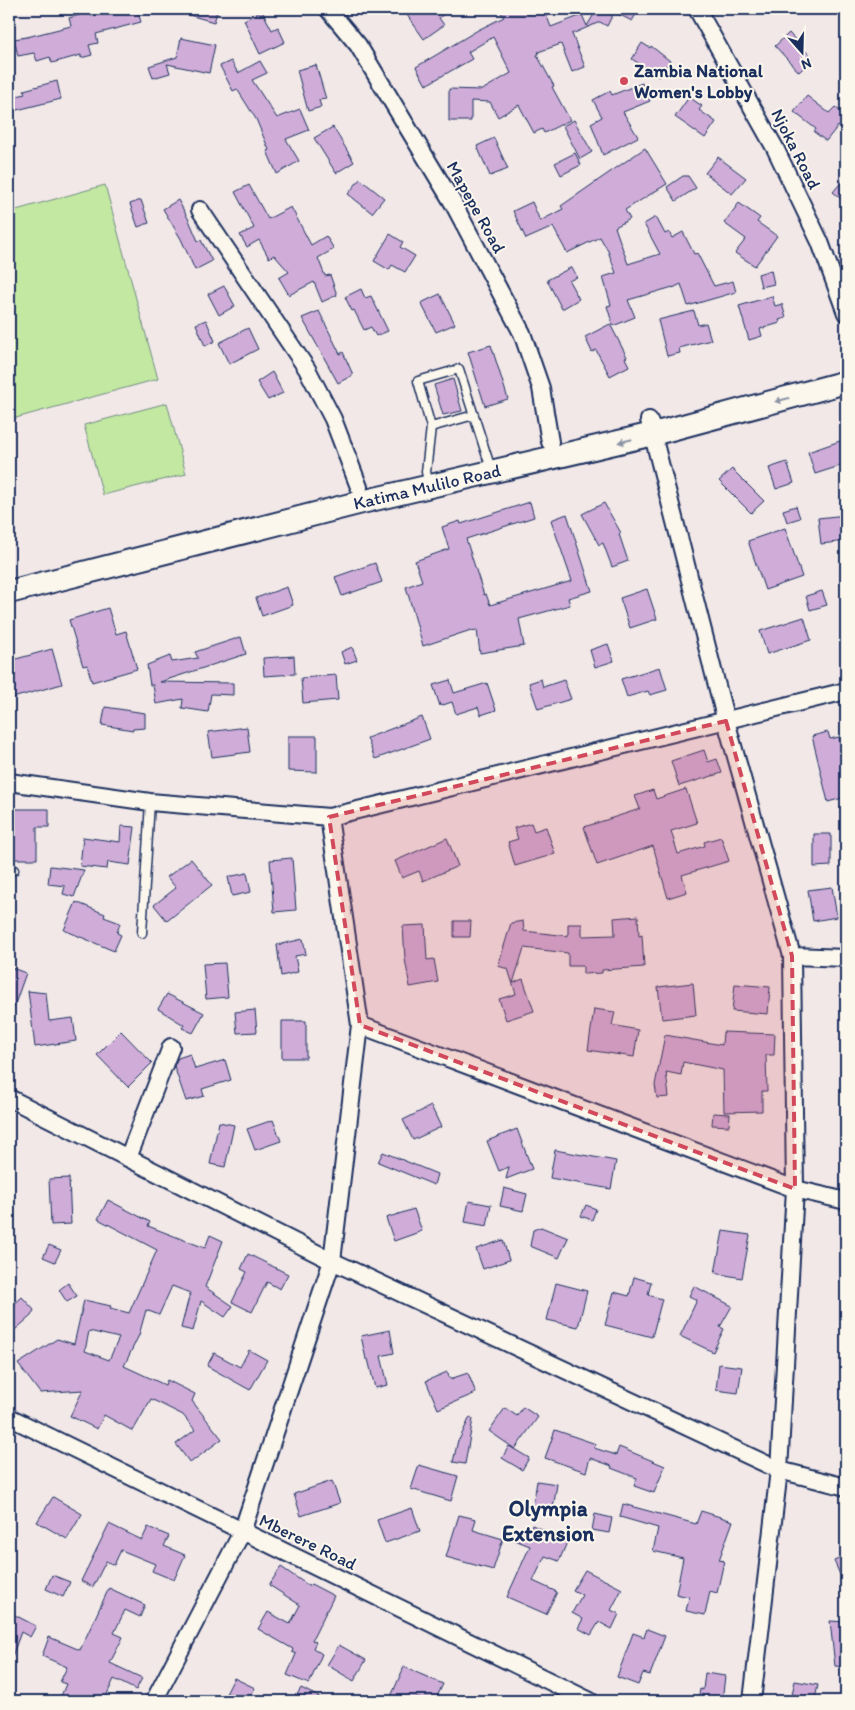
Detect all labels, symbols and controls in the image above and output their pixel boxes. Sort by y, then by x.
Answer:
north arrow [778,28,828,78]
text: N [799,54,814,73]
place label: Zambia National Women's Lobby [634,60,764,103]
marker: Zambia National Women's Lobby [618,75,630,87]
street label: Njoka Road [766,105,826,193]
street label: Mapepe Road [442,157,510,257]
one-way arrow [775,396,790,404]
one-way arrow [618,437,633,445]
street label: Katima Mulilo Road [351,459,503,515]
district label: Olympia Extension [502,1495,594,1547]
street label: Mberere Road [256,1509,361,1575]

